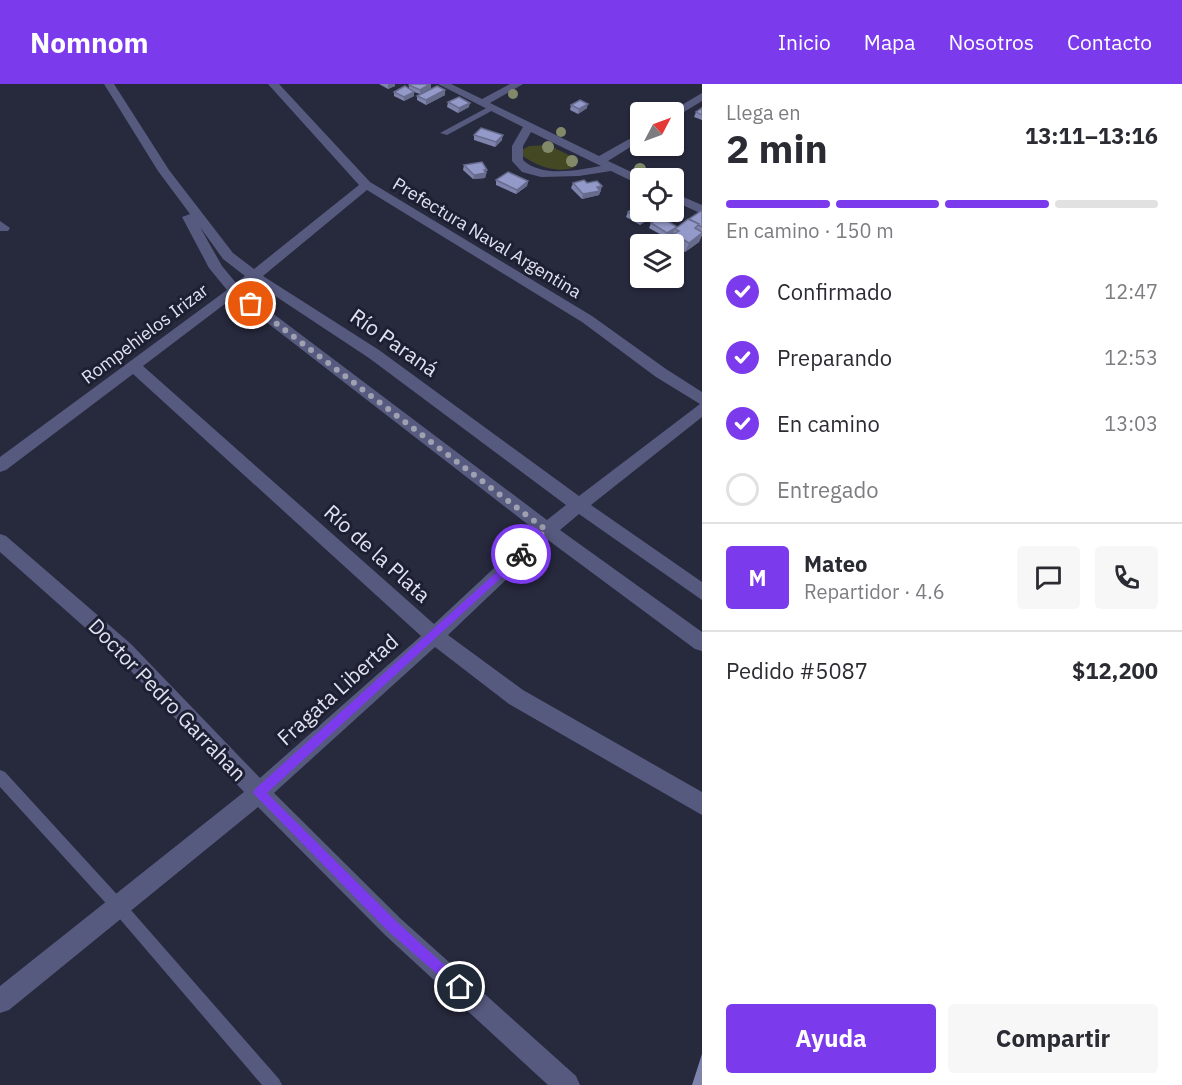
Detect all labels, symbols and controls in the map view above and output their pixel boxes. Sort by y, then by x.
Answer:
text: Nomnom [30,24,149,61]
text: Inicio [778,28,831,56]
text: Mapa [864,28,916,56]
text: Nosotros [949,28,1034,56]
text: Contacto [1067,28,1152,56]
text: Llega en [726,99,801,126]
north arrow [630,102,684,156]
map controls [630,102,684,288]
text: 13:11–13:16 [1025,121,1158,150]
text: 2 min [726,123,828,174]
button: locate [630,168,684,222]
street label: Prefectura Naval Argentina [389,172,586,303]
text: En camino · 150 m [726,217,894,244]
button: layers [630,234,684,288]
icon: check [726,275,759,308]
text: Confirmado [777,277,892,306]
street label: Rompehielos Irizar [77,278,213,389]
pin [225,278,276,329]
text: 12:47 [1104,278,1158,305]
icon: bag [234,287,267,320]
street label: Río Paraná [345,302,444,383]
icon: check [726,341,759,374]
text: Preparando [777,343,892,372]
text: 12:53 [1104,344,1158,371]
icon: check [726,407,759,440]
text: En camino [777,409,880,438]
text: 13:03 [1104,410,1158,437]
text: Entregado [777,475,878,504]
street label: Río de la Plata [318,498,437,609]
courier [491,524,551,584]
icon: bike [505,538,538,571]
button: chat [1017,546,1080,609]
button: phone [1095,546,1158,609]
text: Mateo [804,549,868,578]
text: M [748,563,767,592]
text: Repartidor · 4.6 [804,578,945,605]
street label: Doctor Pedro Garrahan [83,612,253,787]
street label: Fragata Libertad [271,627,404,751]
text: Pedido #5087 [726,656,868,685]
text: $12,200 [1072,656,1158,685]
pin [434,961,485,1012]
icon: home [443,970,476,1003]
button: Ayuda [726,1004,936,1073]
button: Compartir [948,1004,1158,1073]

